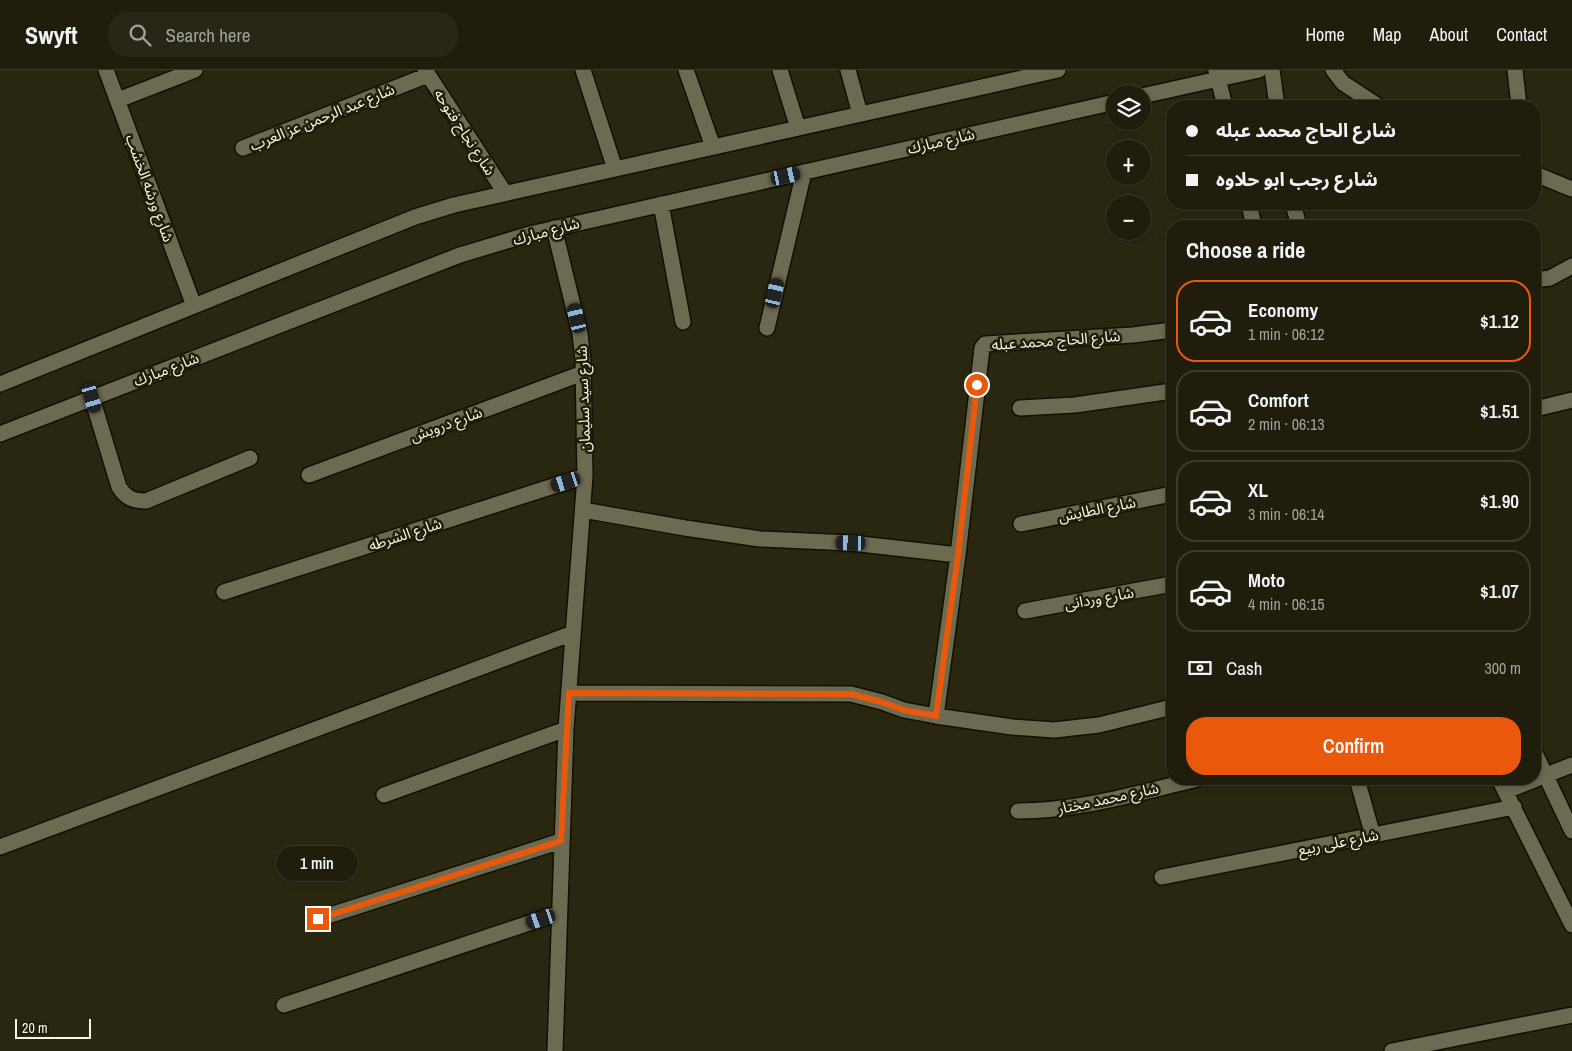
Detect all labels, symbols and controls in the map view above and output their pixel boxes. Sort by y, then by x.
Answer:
search box [108,12,458,57]
text: Swyft [25,19,78,51]
icon: search [126,21,154,49]
text: Search here [166,22,250,48]
text: Home [1305,22,1345,47]
text: Map [1373,22,1402,47]
text: About [1430,22,1468,47]
text: Contact [1496,22,1547,47]
street label: شارع عبد الرحمن عز العرب [246,78,399,158]
street label: شارع نجاح فتوحه [428,85,501,181]
map controls [1106,85,1151,240]
button: layers [1106,85,1151,130]
text: شارع الحاج محمد عبله [1216,117,1396,143]
street label: شارع مبارك [905,123,977,161]
street label: شارع ورشه الخشب [119,131,179,246]
button: + [1106,140,1151,185]
car [769,165,802,187]
text: شارع رجب ابو حلاوه [1216,166,1378,192]
button: − [1106,195,1151,240]
street label: شارع مبارك [510,212,582,252]
text: Choose a ride [1186,235,1305,265]
car [764,277,785,309]
text: Economy [1248,297,1318,323]
icon: car [1188,299,1233,344]
car [566,302,587,334]
text: $1.12 [1480,308,1519,334]
text: 1 min · 06:12 [1248,323,1325,345]
street label: شارع الحاج محمد عبله [991,325,1121,357]
street label: شارع سيد سليمان [571,345,597,453]
street label: شارع مبارك [130,347,203,393]
route start [966,374,988,396]
car [80,382,103,414]
text: Comfort [1248,387,1309,413]
icon: car [1188,389,1233,434]
text: $1.51 [1480,398,1519,424]
street label: شارع درويش [407,401,486,449]
text: 2 min · 06:13 [1248,413,1325,435]
car [549,470,582,494]
text: XL [1248,477,1268,503]
icon: car [1188,479,1233,524]
text: $1.90 [1480,488,1519,514]
street label: شارع الطايش [1056,491,1138,529]
text: 3 min · 06:14 [1248,503,1325,525]
street label: شارع الشرطه [366,512,445,558]
car [835,535,866,551]
text: Moto [1248,567,1285,593]
icon: car [1188,569,1233,614]
text: $1.07 [1480,578,1519,604]
street label: شارع وردانى [1063,582,1136,616]
text: 4 min · 06:15 [1248,593,1325,615]
icon: cash [1186,654,1214,682]
text: Cash [1226,655,1262,681]
text: 300 m [1485,657,1521,679]
button: Confirm [1186,717,1521,775]
street label: شارع محمد مختار [1054,777,1161,821]
street label: شارع على ربيع [1296,824,1381,862]
callout: 1 min [277,846,359,882]
text: 1 min [300,852,334,874]
car [524,907,557,931]
route end [307,908,329,930]
scale bar [15,1016,91,1039]
text: 20 m [22,1019,48,1037]

